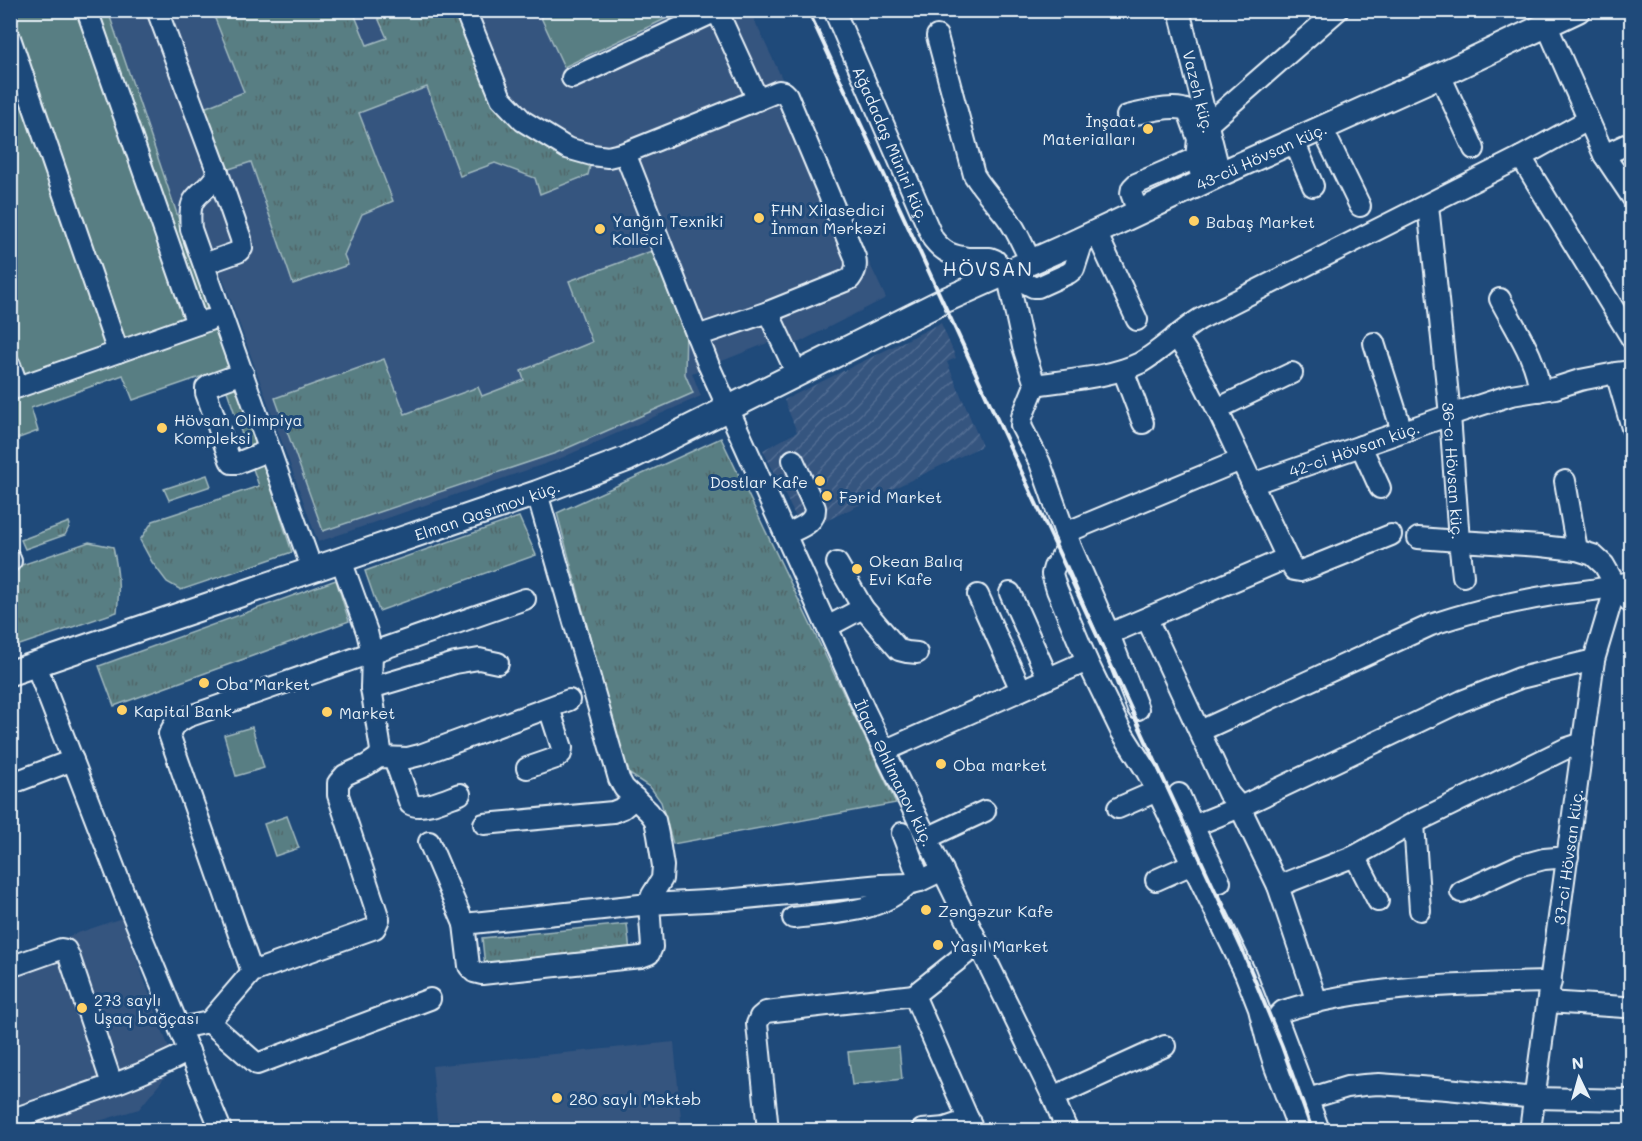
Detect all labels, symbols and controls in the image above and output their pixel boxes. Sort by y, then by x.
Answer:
street label: Vazeh küç. [1179,48,1220,135]
street label: Ağadadaş Müniri küç. [849,63,935,225]
place label: İnşaat Materialları [1042,110,1136,149]
street label: 43-cü Hövsan küç. [1192,117,1330,195]
marker: İnşaat Materialları [1141,122,1155,136]
place label: FHN Xilasedici İnman Mərkəzi [771,199,886,238]
place label: Yanğın Texniki Kolleci [612,210,724,249]
marker: FHN Xilasedici İnman Mərkəzi [752,211,766,225]
place label: Babaş Market [1206,211,1315,232]
marker: Babaş Market [1187,214,1201,228]
marker: Yanğın Texniki Kolleci [593,222,607,236]
district label: HÖVSAN [943,255,1033,281]
street label: 36-cı Hövsan küç. [1438,401,1469,540]
place label: Hövsan Olimpiya Kompleksi [174,409,303,448]
street label: 42-ci Hövsan küç. [1286,416,1422,481]
marker: Hövsan Olimpiya Kompleksi [155,421,169,435]
place label: Dostlar Kafe [710,471,808,492]
marker: Dostlar Kafe [813,474,827,488]
street label: Elman Qasımov küç. [411,475,563,545]
place label: Fərid Market [839,486,942,507]
marker: Fərid Market [820,489,834,503]
place label: Okean Balıq Evi Kafe [869,550,963,589]
marker: Okean Balıq Evi Kafe [850,562,864,576]
place label: Oba Market [216,673,310,694]
marker: Oba Market [197,676,211,690]
street label: İlqar Əhlimanov küç. [850,695,940,850]
place label: Kapital Bank [134,700,232,721]
place label: Market [339,702,395,723]
marker: Kapital Bank [115,703,129,717]
marker: Market [320,705,334,719]
place label: Oba market [953,754,1047,775]
marker: Oba market [934,757,948,771]
street label: 37-ci Hövsan küç. [1548,787,1587,926]
place label: Zəngəzur Kafe [938,900,1053,921]
marker: Zəngəzur Kafe [919,903,933,917]
place label: Yaşıl Market [950,935,1049,956]
marker: Yaşıl Market [931,938,945,952]
place label: 273 saylı Uşaq bağçası [94,989,199,1028]
marker: 273 saylı Uşaq bağçası [75,1001,89,1015]
north arrow [1549,1048,1609,1108]
text: N [1571,1052,1585,1074]
place label: 280 saylı Məktəb [569,1088,701,1109]
marker: 280 saylı Məktəb [550,1091,564,1105]

